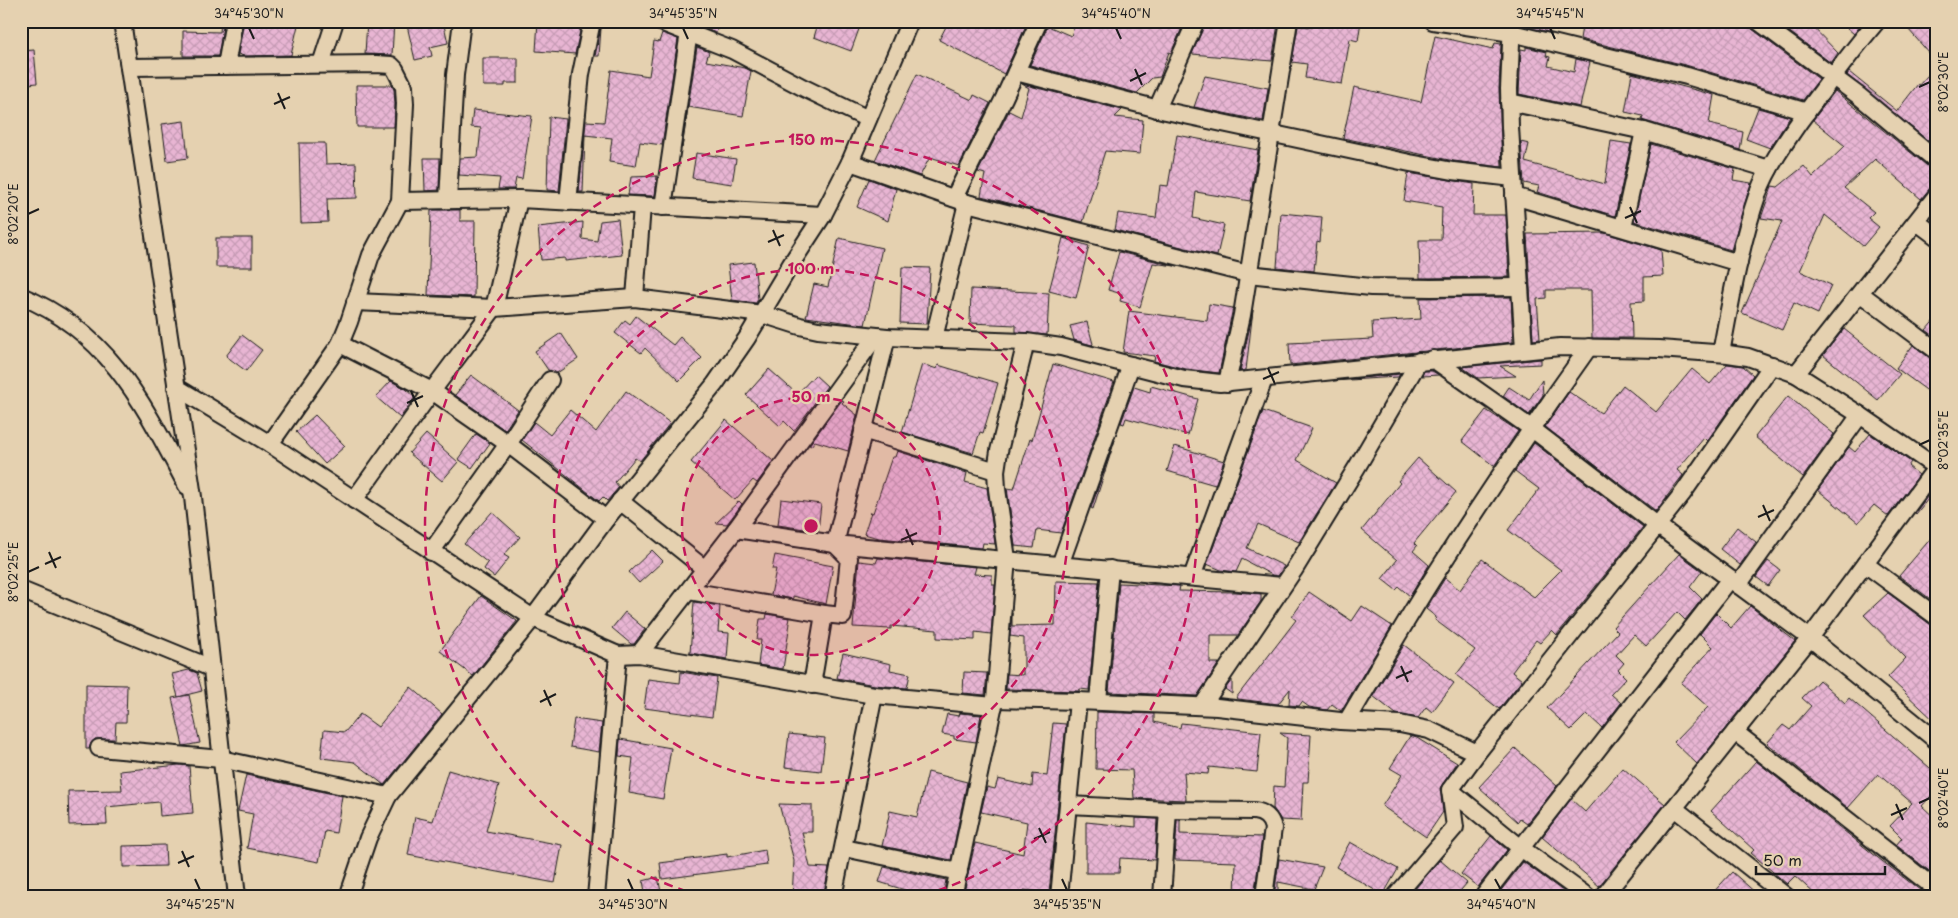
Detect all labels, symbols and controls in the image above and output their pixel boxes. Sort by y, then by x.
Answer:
text: 34°45'30"N [214,4,284,22]
text: 34°45'35"N [649,4,717,22]
text: 34°45'40"N [1081,4,1151,22]
text: 34°45'45"N [1516,4,1584,22]
text: 8°02'30"E [1934,51,1952,113]
text: 150 m [788,127,834,150]
text: 8°02'20"E [4,183,22,245]
text: 100 m [788,256,834,279]
text: 50 m [792,384,830,407]
text: 8°02'35"E [1934,410,1952,470]
centre of rings [802,517,820,535]
text: 8°02'25"E [4,542,22,602]
text: 8°02'40"E [1934,768,1952,828]
scale bar [1756,843,1884,875]
text: 50 m [1763,848,1802,871]
text: 34°45'25"N [165,895,235,913]
text: 34°45'30"N [598,895,668,913]
text: 34°45'35"N [1033,895,1101,913]
text: 34°45'40"N [1466,895,1536,913]

